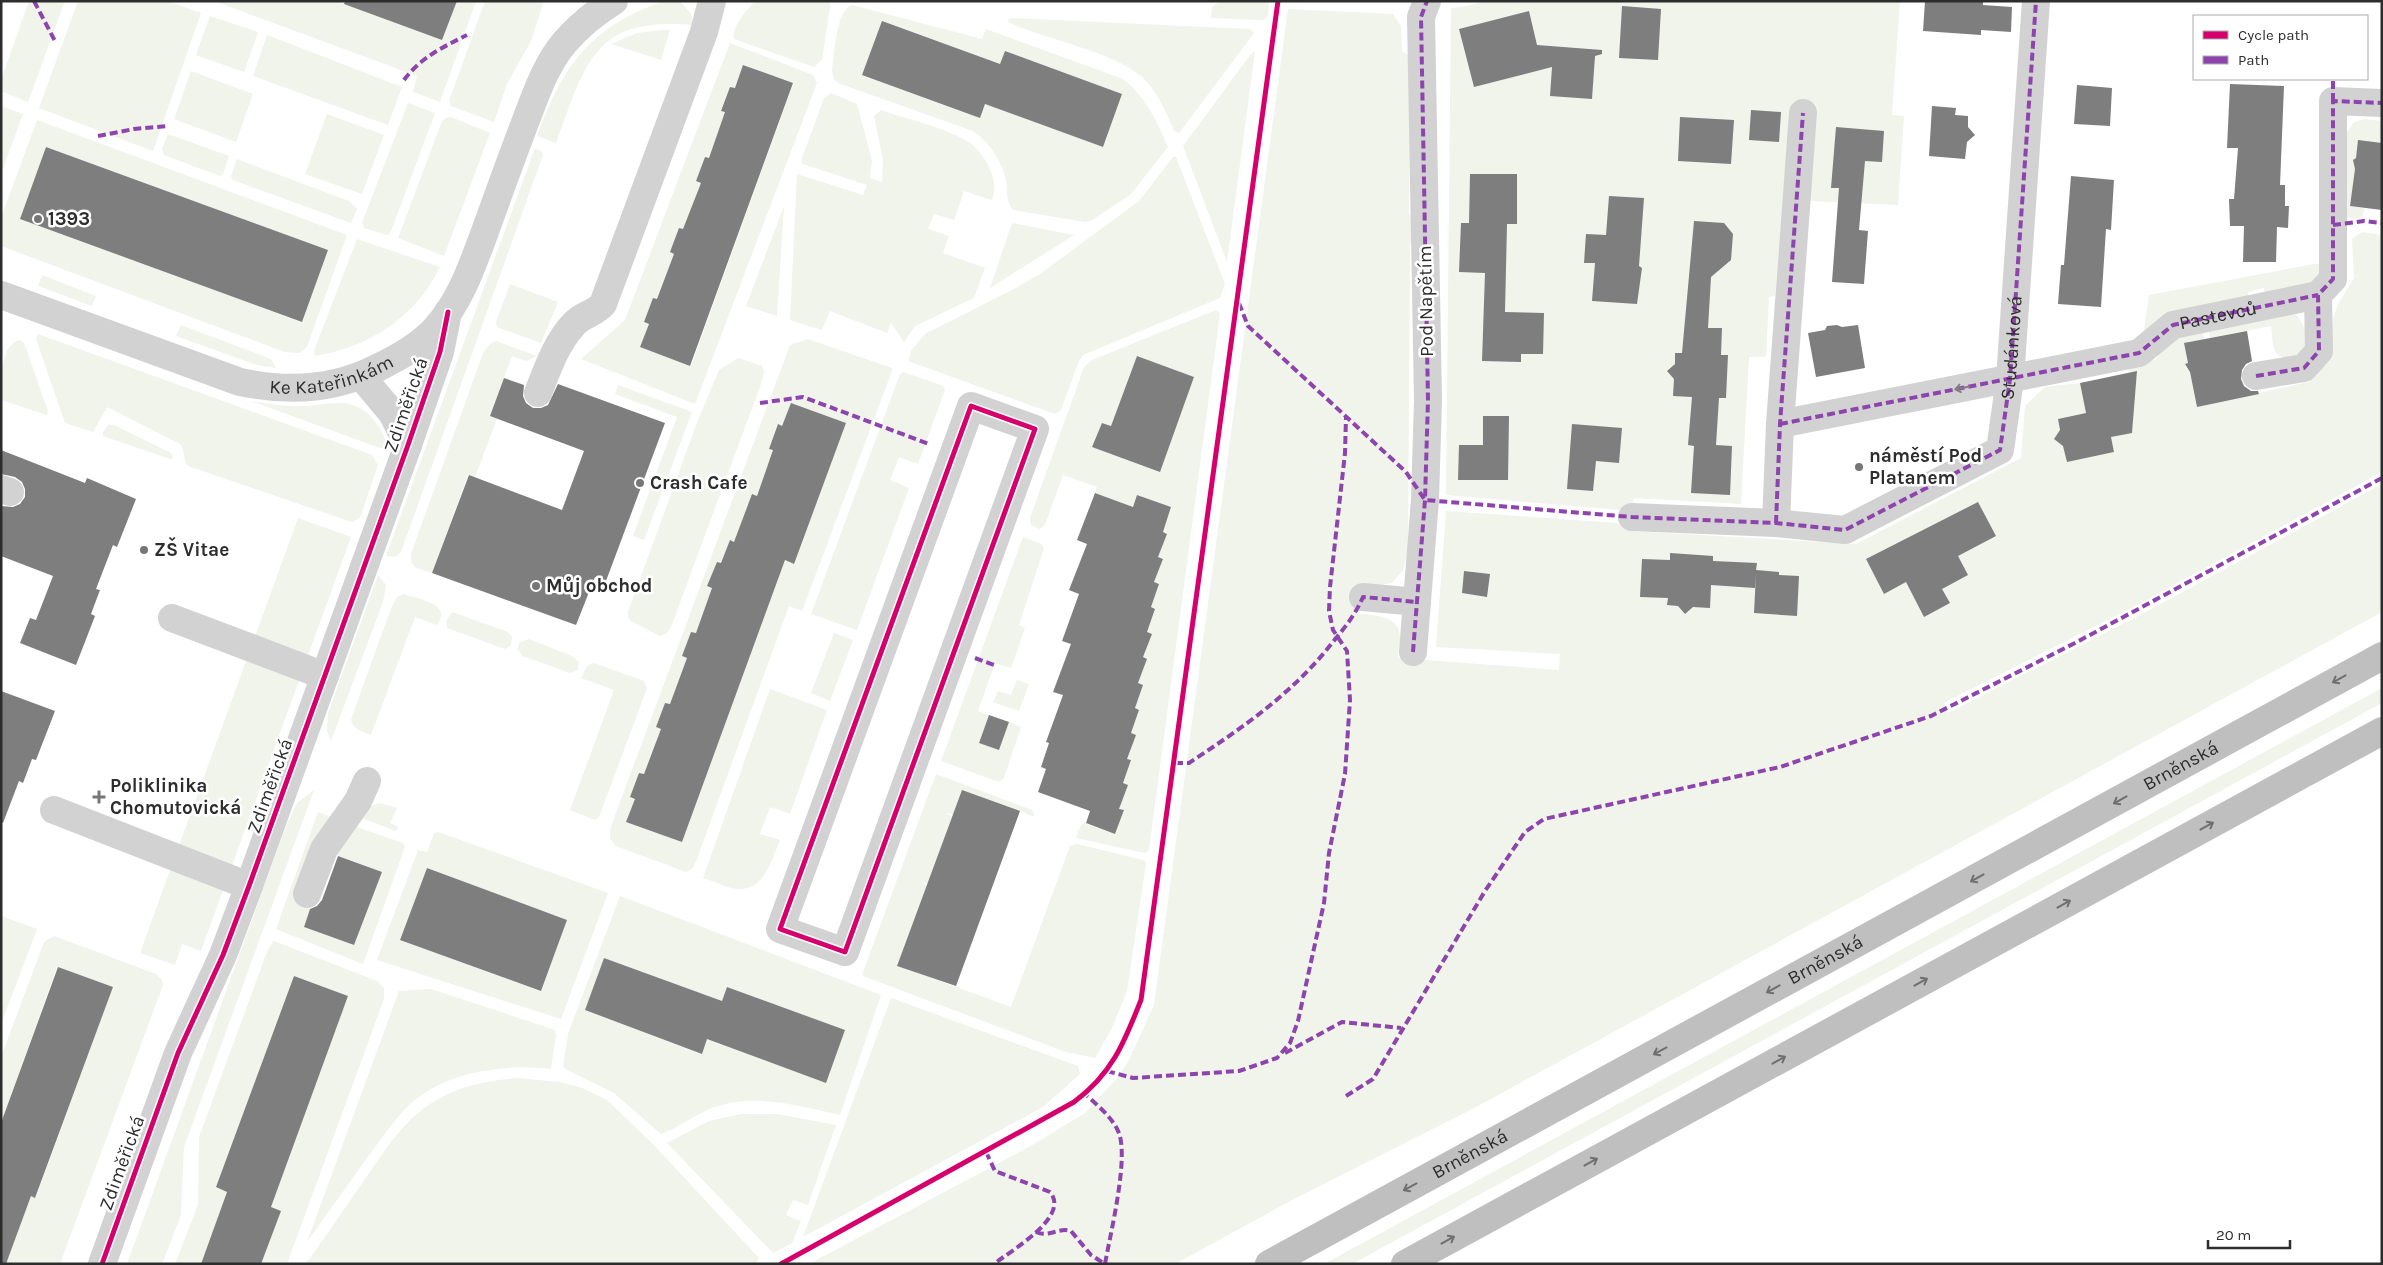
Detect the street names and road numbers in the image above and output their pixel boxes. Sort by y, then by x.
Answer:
street label: Pod Napětím [1414,245,1438,357]
street label: Studánková [1996,295,2027,401]
street label: Pastevců [2177,297,2259,334]
street label: Ke Kateřinkám [269,351,397,399]
street label: Zdiměřická [379,355,433,455]
street label: Zdiměřická [243,736,297,836]
street label: Brněnská [2139,736,2222,795]
street label: Brněnská [1784,931,1867,990]
street label: Zdiměřická [95,1113,149,1213]
street label: Brněnská [1428,1125,1511,1184]

